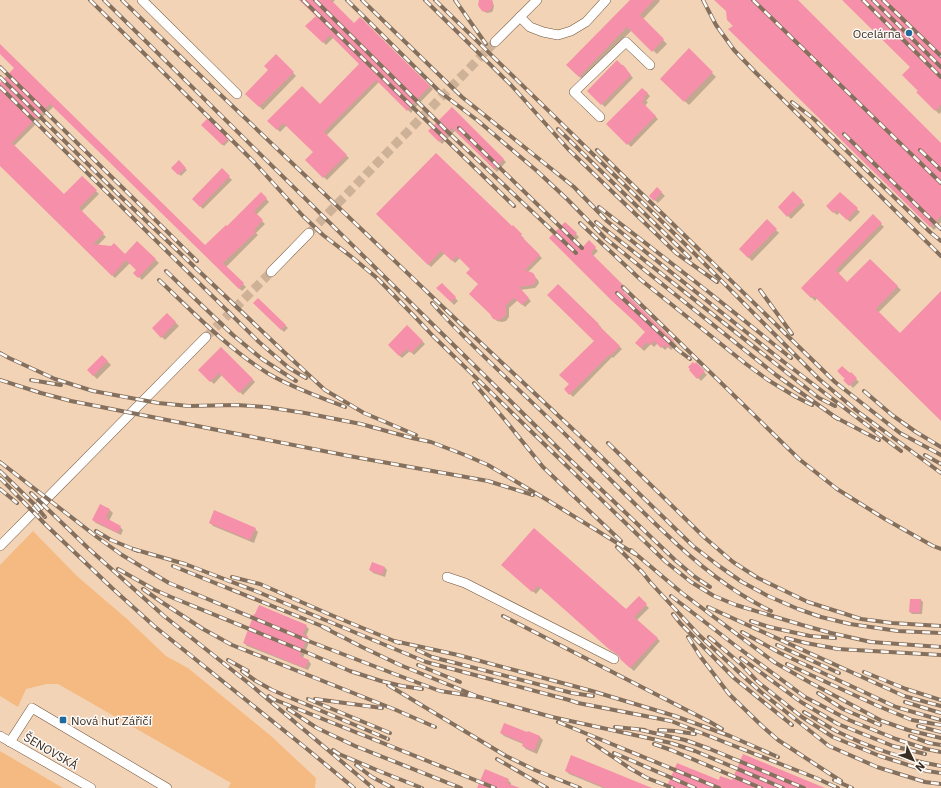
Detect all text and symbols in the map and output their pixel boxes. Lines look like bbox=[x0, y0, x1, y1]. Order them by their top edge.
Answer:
place label: Ocelárna bbox=[853, 26, 902, 41]
marker: Ocelárna bbox=[904, 28, 914, 38]
place label: Nová huť Zářičí bbox=[71, 713, 152, 728]
marker: Nová huť Zářičí bbox=[58, 715, 68, 725]
street label: ŠENOVSKÁ bbox=[21, 729, 81, 773]
north arrow bbox=[893, 740, 933, 780]
text: N bbox=[912, 759, 928, 775]

